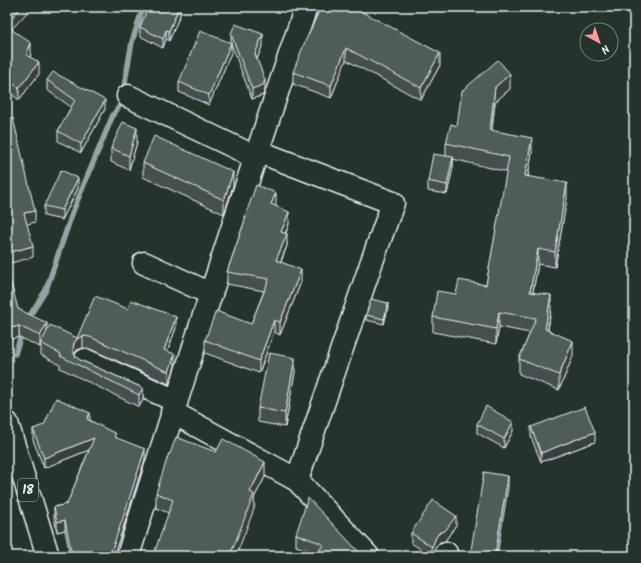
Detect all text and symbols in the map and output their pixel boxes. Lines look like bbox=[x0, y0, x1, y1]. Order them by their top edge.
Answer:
north arrow bbox=[579, 22, 619, 62]
text: N bbox=[596, 40, 613, 58]
road number: 18 bbox=[18, 479, 38, 501]

